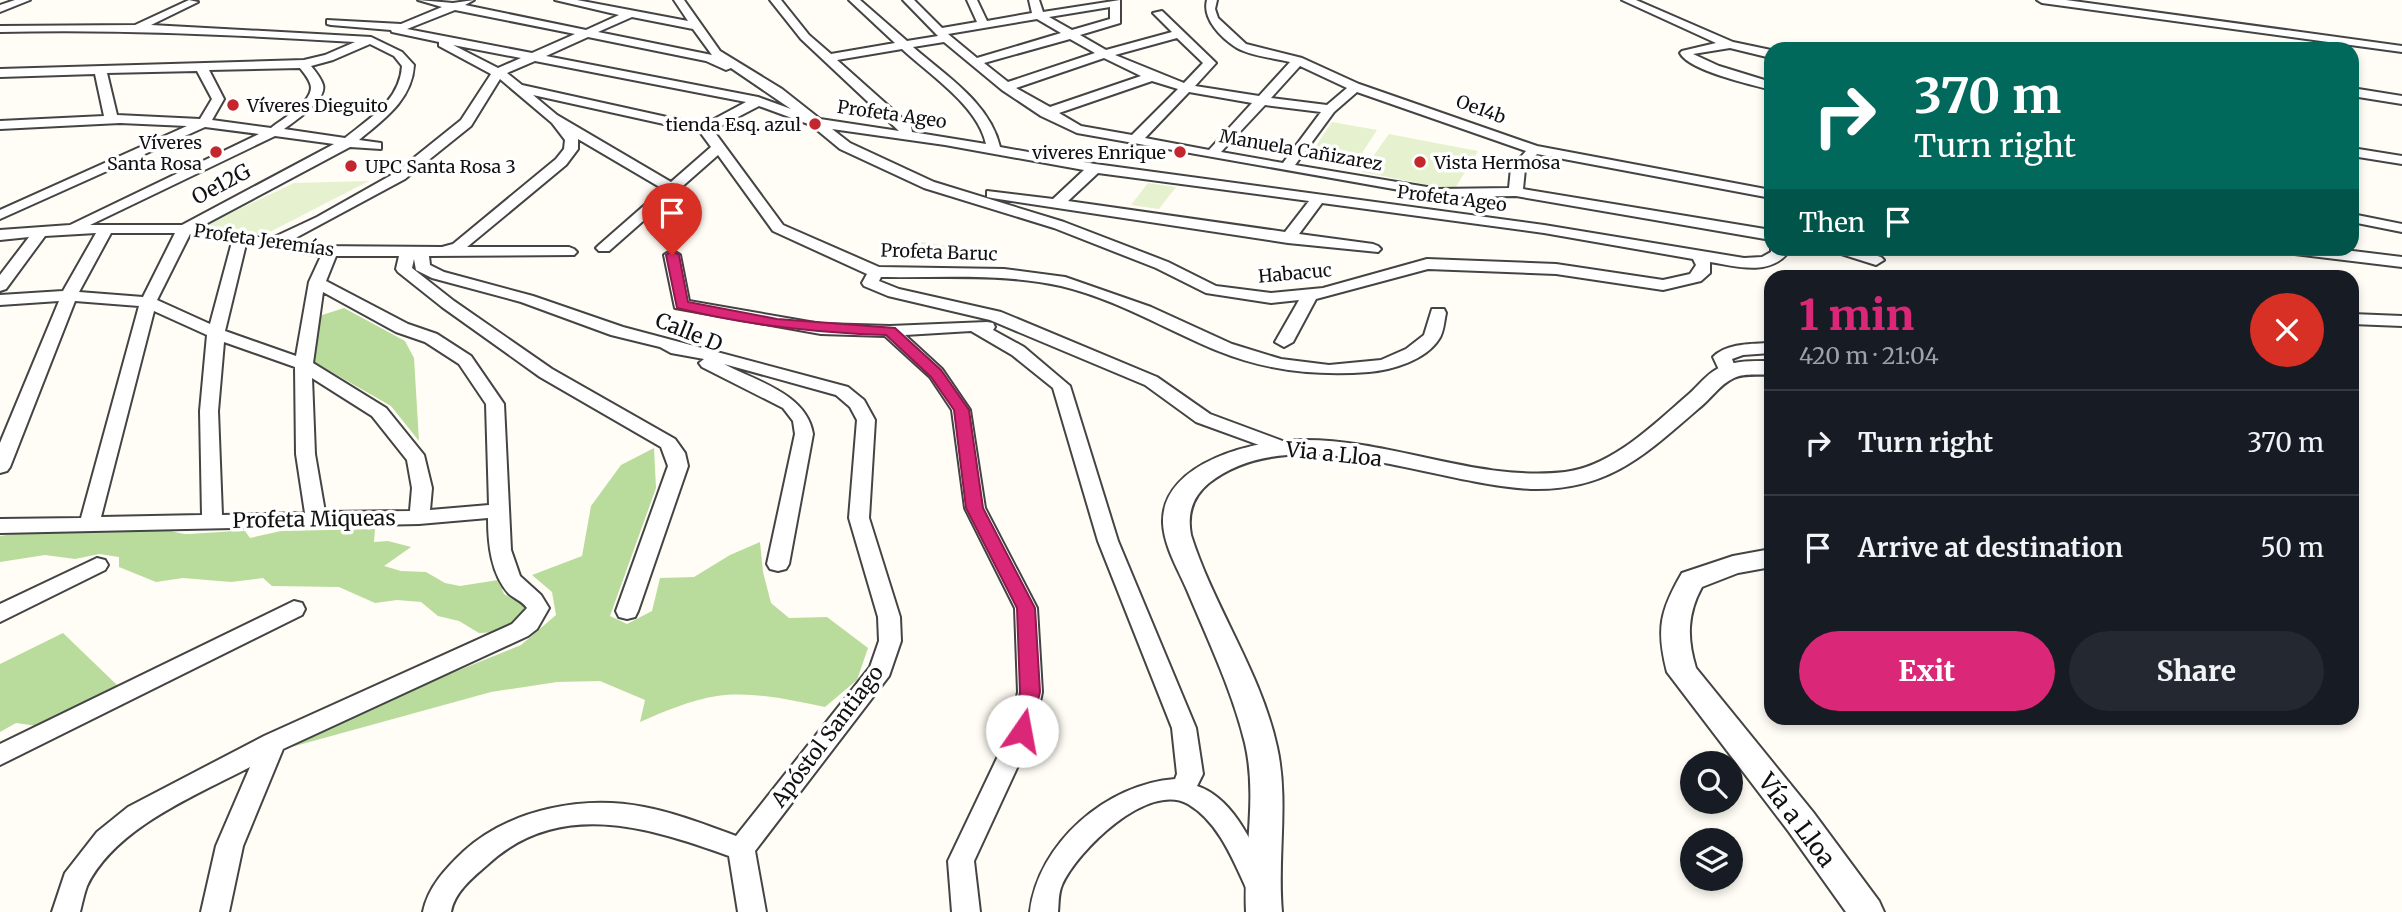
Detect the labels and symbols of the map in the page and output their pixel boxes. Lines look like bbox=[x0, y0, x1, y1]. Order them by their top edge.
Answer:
street label: Oe14b bbox=[1453, 89, 1509, 129]
place label: Víveres Dieguito bbox=[246, 94, 388, 117]
street label: Profeta Ageo bbox=[836, 95, 948, 133]
marker: Víveres Dieguito bbox=[225, 97, 241, 113]
place label: tienda Esq. azul bbox=[665, 113, 801, 136]
marker: tienda Esq. azul bbox=[807, 116, 823, 132]
street label: Manuela Cañizarez bbox=[1218, 124, 1384, 176]
place label: Víveres Santa Rosa bbox=[107, 131, 202, 175]
place label: viveres Enrique bbox=[1031, 141, 1166, 164]
marker: Víveres Santa Rosa bbox=[208, 144, 224, 160]
marker: viveres Enrique bbox=[1172, 144, 1188, 160]
place label: Vista Hermosa bbox=[1433, 151, 1561, 174]
marker: Vista Hermosa bbox=[1412, 154, 1428, 170]
place label: UPC Santa Rosa 3 bbox=[365, 155, 516, 178]
street label: Oe12G bbox=[187, 157, 255, 211]
marker: UPC Santa Rosa 3 bbox=[343, 158, 359, 174]
street label: Profeta Ageo bbox=[1396, 180, 1508, 216]
pin bbox=[642, 183, 702, 255]
street label: Profeta Jeremías bbox=[192, 219, 336, 261]
street label: Profeta Baruc bbox=[880, 238, 998, 266]
street label: Habacuc bbox=[1257, 258, 1333, 288]
street label: Calle D bbox=[651, 306, 727, 358]
street label: Via a Lloa bbox=[1284, 435, 1383, 472]
street label: Profeta Miqueas bbox=[232, 504, 396, 534]
street label: Apóstol Santiago bbox=[764, 660, 889, 813]
position arrow bbox=[985, 694, 1059, 768]
street label: Vía a Lloa bbox=[1751, 766, 1843, 873]

